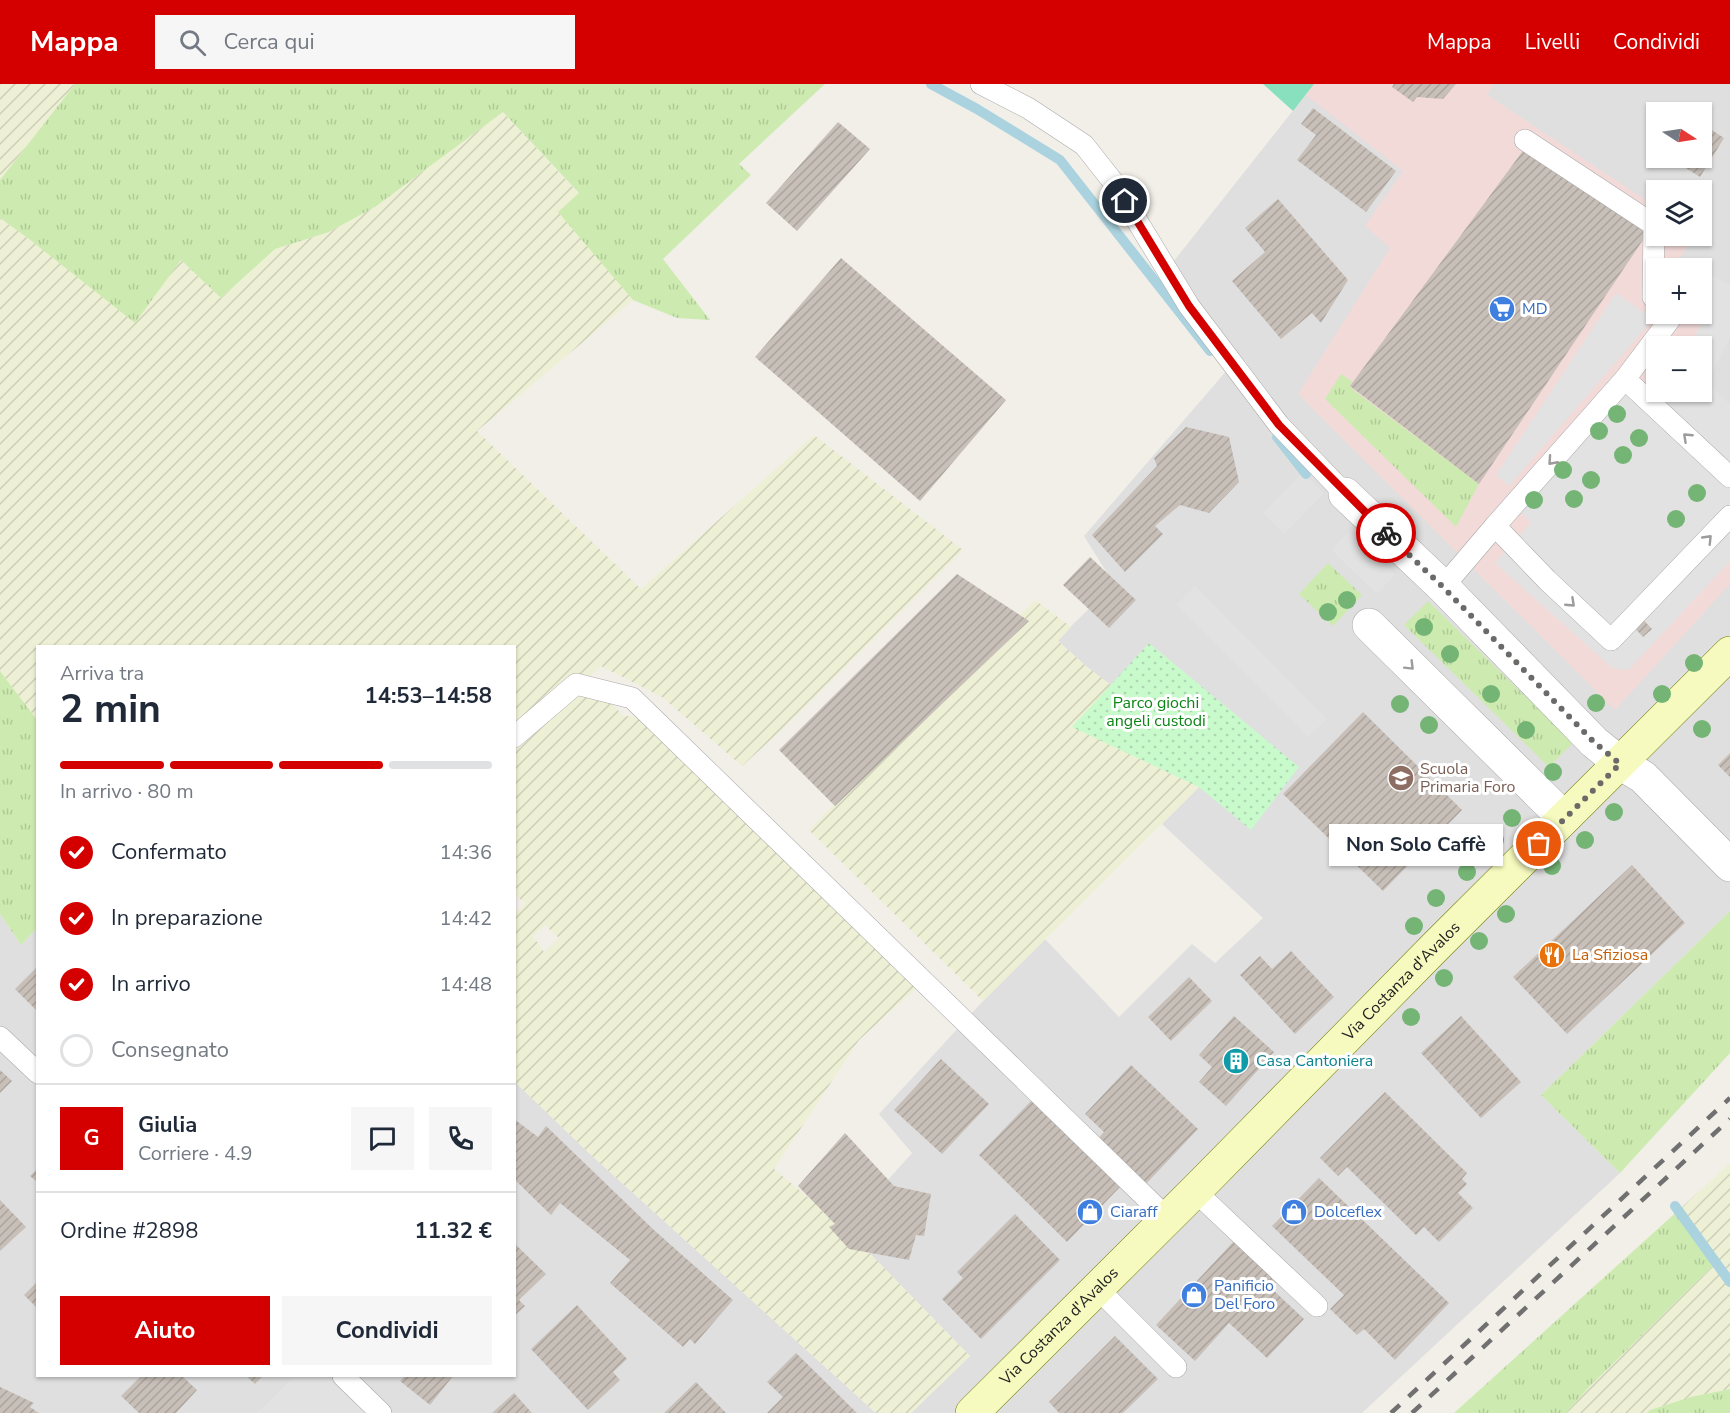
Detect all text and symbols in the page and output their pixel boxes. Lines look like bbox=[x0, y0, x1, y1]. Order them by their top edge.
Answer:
search box bbox=[155, 15, 575, 69]
text: Mappa bbox=[30, 23, 119, 61]
icon: search bbox=[176, 26, 209, 59]
text: Cerca qui bbox=[224, 27, 315, 57]
text: Mappa bbox=[1427, 28, 1492, 56]
text: Livelli bbox=[1525, 28, 1580, 56]
text: Condividi bbox=[1613, 28, 1700, 56]
north arrow bbox=[1646, 102, 1712, 168]
map controls bbox=[1646, 102, 1712, 402]
pin bbox=[1099, 175, 1150, 226]
button: layers bbox=[1646, 180, 1712, 246]
icon: home bbox=[1108, 184, 1141, 217]
button: + bbox=[1646, 258, 1712, 324]
supermarket icon: MD bbox=[1487, 294, 1517, 324]
place label: MD bbox=[1522, 298, 1548, 320]
button: − bbox=[1646, 336, 1712, 402]
one-way arrow bbox=[1683, 433, 1694, 444]
one-way arrow bbox=[1548, 454, 1559, 465]
courier bbox=[1356, 503, 1416, 563]
icon: bike bbox=[1370, 517, 1403, 550]
one-way arrow bbox=[1701, 535, 1712, 546]
one-way arrow bbox=[1564, 595, 1575, 606]
text: Arriva tra bbox=[60, 660, 144, 687]
one-way arrow bbox=[1403, 660, 1414, 670]
text: 14:53–14:58 bbox=[364, 681, 492, 711]
text: 2 min bbox=[60, 683, 161, 736]
park label: Parco giochi angeli custodi bbox=[1106, 692, 1206, 732]
place label: Scuola Primaria Foro bbox=[1420, 758, 1516, 798]
school or university icon: Scuola Primaria Foro bbox=[1386, 763, 1416, 793]
text: In arrivo · 80 m bbox=[60, 778, 194, 805]
pin bbox=[1513, 818, 1564, 869]
callout: Non Solo Caffè bbox=[1329, 823, 1503, 865]
icon: bag bbox=[1522, 827, 1555, 860]
text: Non Solo Caffè bbox=[1346, 831, 1486, 858]
icon: check bbox=[60, 836, 93, 869]
text: Confermato bbox=[111, 837, 227, 867]
text: 14:36 bbox=[439, 839, 492, 866]
icon: check bbox=[60, 902, 93, 935]
text: In preparazione bbox=[111, 903, 263, 933]
text: 14:42 bbox=[439, 905, 492, 932]
street label: Via Costanza d'Avalos bbox=[1337, 917, 1465, 1046]
restaurant icon: La Sfiziosa bbox=[1537, 940, 1567, 970]
place label: La Sfiziosa bbox=[1572, 944, 1648, 966]
icon: check bbox=[60, 968, 93, 1001]
text: In arrivo bbox=[111, 969, 191, 999]
text: 14:48 bbox=[439, 971, 492, 998]
text: Consegnato bbox=[111, 1035, 229, 1065]
building icon: Casa Cantoniera bbox=[1221, 1046, 1251, 1076]
place label: Casa Cantoniera bbox=[1256, 1050, 1373, 1072]
button: chat bbox=[351, 1107, 414, 1170]
button: phone bbox=[429, 1107, 492, 1170]
text: Giulia bbox=[138, 1110, 197, 1140]
text: G bbox=[83, 1123, 100, 1153]
text: Corriere · 4.9 bbox=[138, 1140, 253, 1167]
shop icon: Ciaraff bbox=[1075, 1197, 1105, 1227]
shop icon: Dolceflex bbox=[1279, 1197, 1309, 1227]
place label: Ciaraff bbox=[1110, 1201, 1158, 1223]
place label: Dolceflex bbox=[1314, 1201, 1383, 1223]
text: Ordine #2898 bbox=[60, 1216, 198, 1246]
text: 11.32 € bbox=[415, 1216, 492, 1246]
street label: Via Costanza d'Avalos bbox=[994, 1262, 1123, 1391]
place label: Panificio Del Foro bbox=[1214, 1275, 1275, 1315]
shop icon: Panificio Del Foro bbox=[1179, 1280, 1209, 1310]
button: Aiuto bbox=[60, 1296, 270, 1365]
button: Condividi bbox=[282, 1296, 492, 1365]

